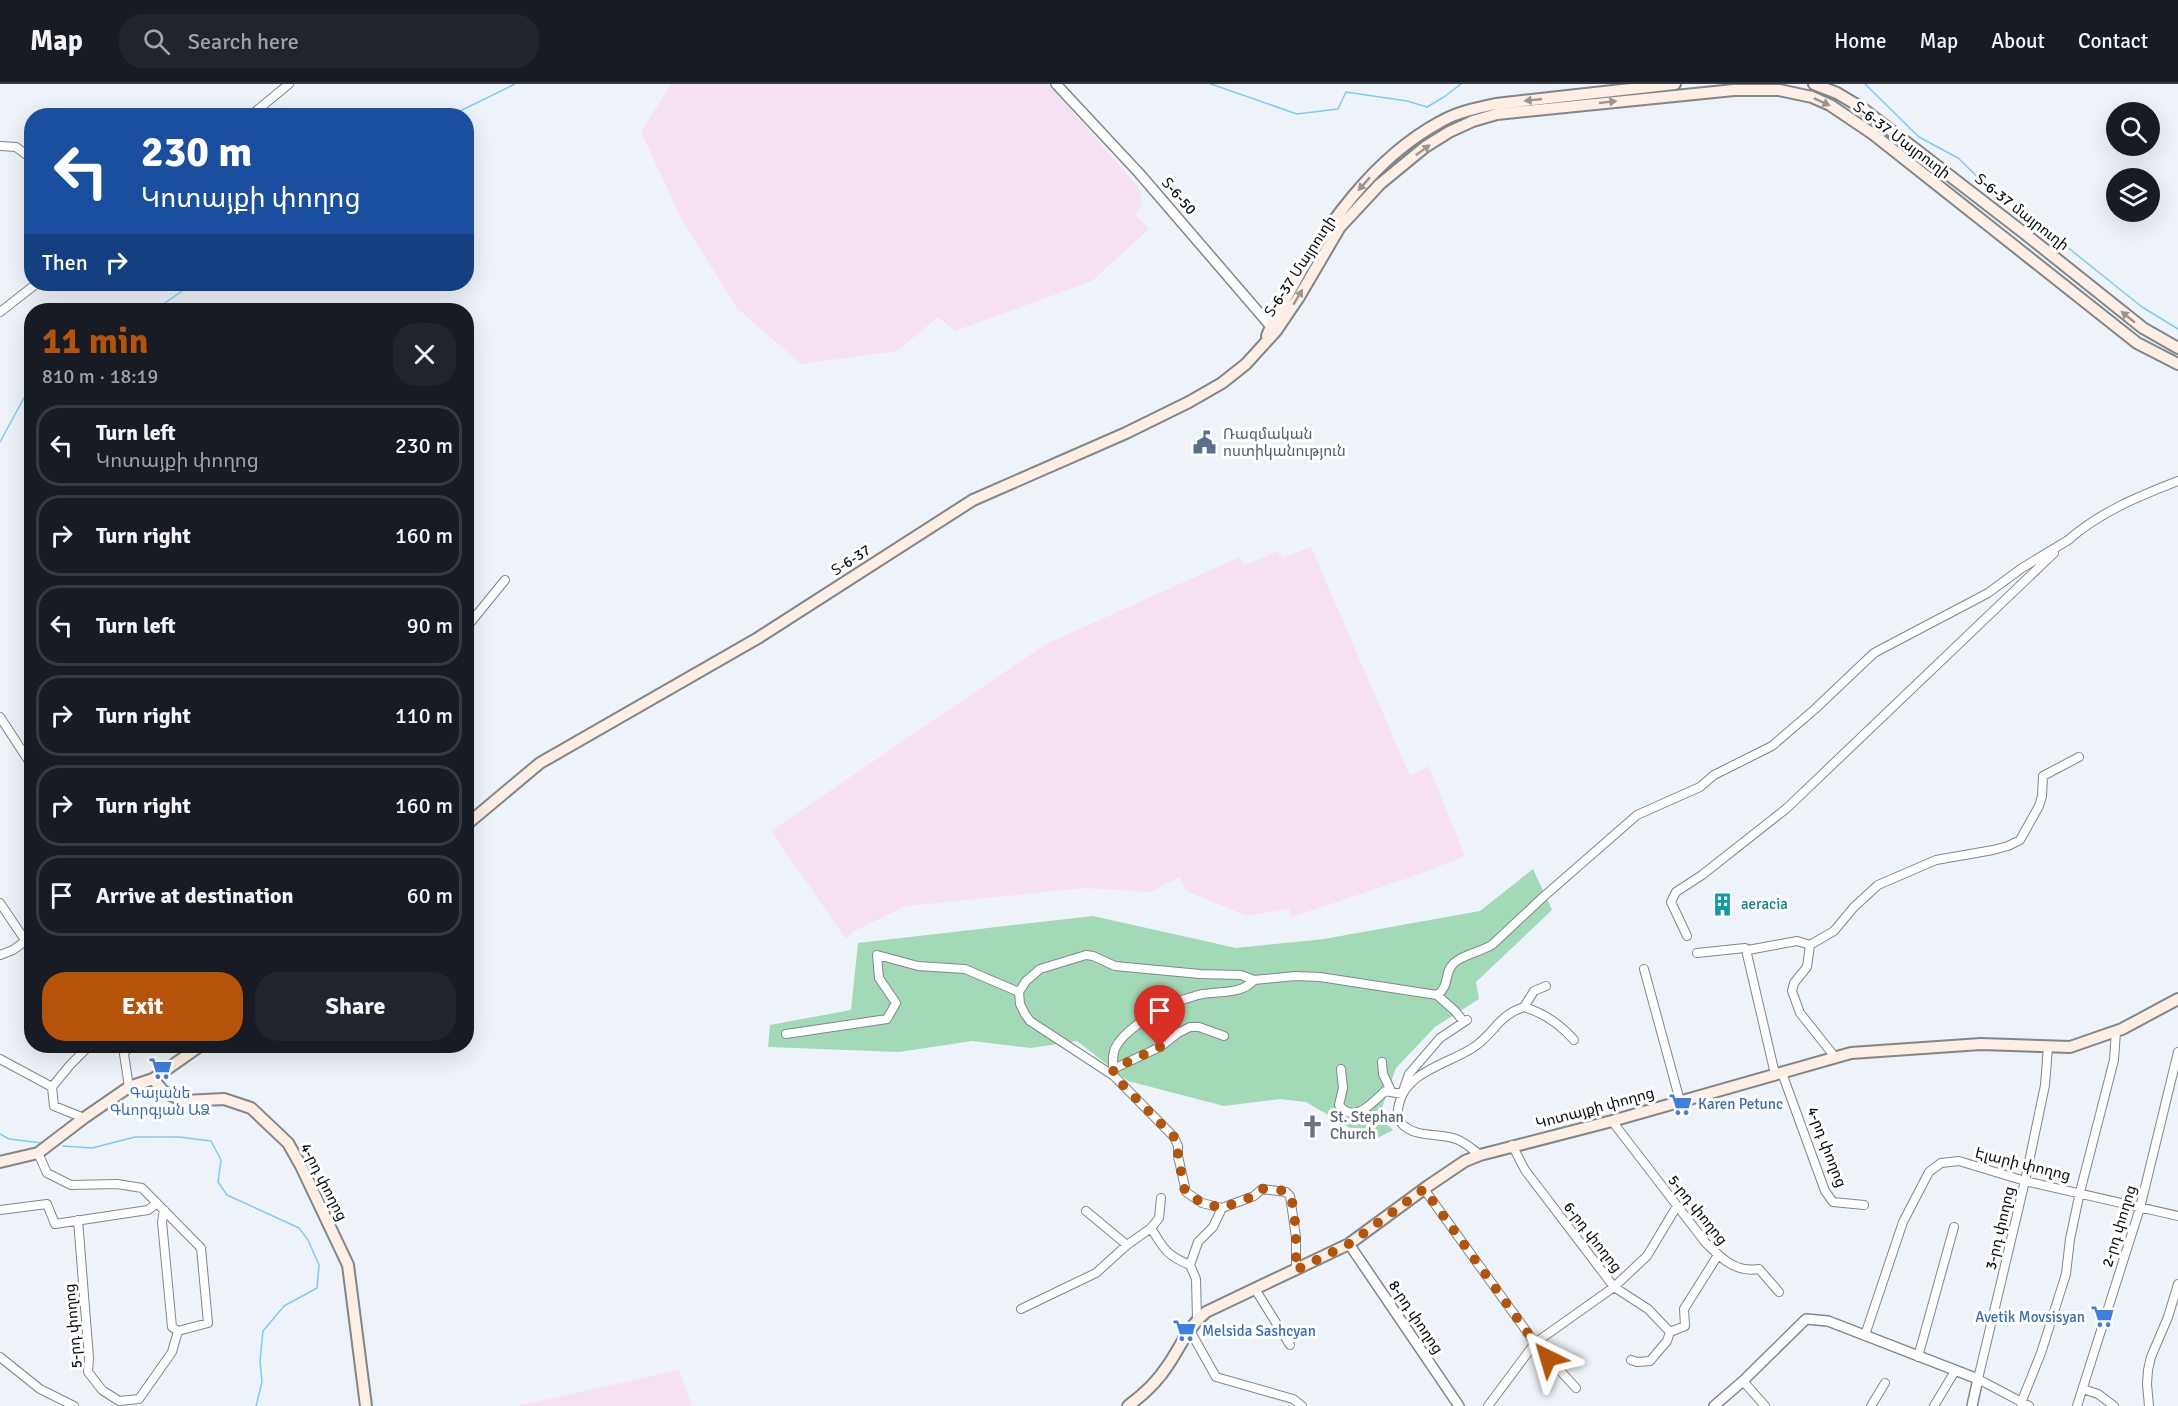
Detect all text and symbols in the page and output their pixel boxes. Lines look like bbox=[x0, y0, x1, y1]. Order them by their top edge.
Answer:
search box bbox=[119, 14, 539, 68]
text: Map bbox=[30, 24, 83, 58]
icon: search bbox=[140, 25, 173, 58]
text: Search here bbox=[188, 28, 299, 55]
text: Home bbox=[1834, 28, 1887, 54]
text: Map bbox=[1920, 28, 1958, 54]
text: About bbox=[1991, 28, 2045, 54]
text: Contact bbox=[2078, 28, 2148, 54]
one-way arrow bbox=[1524, 95, 1543, 105]
one-way arrow bbox=[1599, 97, 1618, 107]
one-way arrow bbox=[1813, 97, 1830, 106]
street label: Տ-6-37 Մայրուղի bbox=[1850, 98, 1954, 182]
map controls bbox=[2106, 102, 2160, 222]
button: search bbox=[2106, 102, 2160, 156]
text: 230 m bbox=[141, 127, 252, 178]
icon: left bbox=[42, 132, 120, 210]
one-way arrow bbox=[1414, 144, 1430, 156]
button: layers bbox=[2106, 168, 2160, 222]
street label: Տ-6-37 մայրուղի bbox=[1971, 170, 2073, 254]
street label: Տ-6-50 bbox=[1158, 174, 1200, 218]
one-way arrow bbox=[1358, 176, 1371, 191]
text: Կոտայքի փողոց bbox=[141, 182, 361, 215]
street label: Տ-6-37 Մայրուղի bbox=[1261, 212, 1339, 320]
icon: right bbox=[100, 246, 133, 279]
text: Then bbox=[42, 249, 88, 276]
one-way arrow bbox=[1293, 289, 1304, 305]
one-way arrow bbox=[2121, 311, 2136, 324]
text: 11 min bbox=[42, 319, 148, 364]
button: close bbox=[393, 323, 456, 386]
text: 810 m · 18:19 bbox=[42, 364, 158, 389]
text: Turn left bbox=[96, 419, 176, 446]
place label: Ռազմական ոստիկանություն bbox=[1223, 425, 1346, 460]
icon: left bbox=[45, 429, 78, 462]
public building icon: Ռազմական ոստիկանություն bbox=[1192, 430, 1218, 456]
text: 230 m bbox=[395, 432, 453, 459]
text: Կոտայքի փողոց bbox=[96, 448, 259, 473]
icon: right bbox=[45, 519, 78, 552]
text: Turn right bbox=[96, 522, 191, 549]
text: 160 m bbox=[395, 522, 453, 549]
street label: Տ-6-37 bbox=[828, 541, 874, 579]
icon: left bbox=[45, 609, 78, 642]
text: Turn left bbox=[96, 612, 176, 639]
text: 90 m bbox=[407, 612, 453, 639]
icon: right bbox=[45, 699, 78, 732]
text: Turn right bbox=[96, 702, 191, 729]
text: 110 m bbox=[395, 702, 453, 729]
icon: right bbox=[45, 789, 78, 822]
text: Turn right bbox=[96, 792, 191, 819]
text: 160 m bbox=[395, 792, 453, 819]
icon: arrive bbox=[45, 879, 78, 912]
text: Arrive at destination bbox=[96, 882, 293, 909]
text: 60 m bbox=[407, 882, 453, 909]
building icon: aeracia bbox=[1710, 891, 1736, 917]
place label: aeracia bbox=[1741, 895, 1788, 913]
button: Exit bbox=[42, 972, 243, 1041]
button: Share bbox=[255, 972, 456, 1041]
pin bbox=[1134, 985, 1185, 1047]
icon: arrive bbox=[1143, 994, 1176, 1027]
supermarket icon: Գայանե Գևորգյան ԱՁ bbox=[147, 1056, 173, 1082]
place label: Գայանե Գևորգյան ԱՁ bbox=[110, 1084, 211, 1119]
street label: Կոտայքի փողոց bbox=[1534, 1084, 1656, 1132]
supermarket icon: Karen Petunc bbox=[1667, 1091, 1693, 1117]
place label: Karen Petunc bbox=[1698, 1095, 1783, 1113]
street label: 4-րդ փողոց bbox=[1803, 1104, 1851, 1190]
place label: St. Stephan Church bbox=[1330, 1108, 1404, 1143]
church icon: St. Stephan Church bbox=[1299, 1113, 1325, 1139]
street label: 4-րդ փողոց bbox=[297, 1140, 351, 1224]
street label: Էլարի փողոց bbox=[1973, 1143, 2073, 1185]
street label: 5-րդ փողոց bbox=[1664, 1171, 1732, 1249]
street label: 2-րդ փողոց bbox=[2098, 1183, 2140, 1269]
street label: 3-րդ փողոց bbox=[1982, 1185, 2018, 1271]
street label: 6-րդ փողոց bbox=[1560, 1198, 1626, 1276]
street label: 8-րդ փողոց bbox=[1385, 1277, 1447, 1357]
street label: 5-րդ փողոց bbox=[60, 1283, 86, 1369]
supermarket icon: Avetik Movsisyan bbox=[2090, 1304, 2116, 1330]
place label: Avetik Movsisyan bbox=[1975, 1308, 2085, 1326]
supermarket icon: Melsida Sashcyan bbox=[1171, 1318, 1197, 1344]
place label: Melsida Sashcyan bbox=[1202, 1322, 1316, 1340]
position arrow bbox=[1516, 1326, 1580, 1390]

